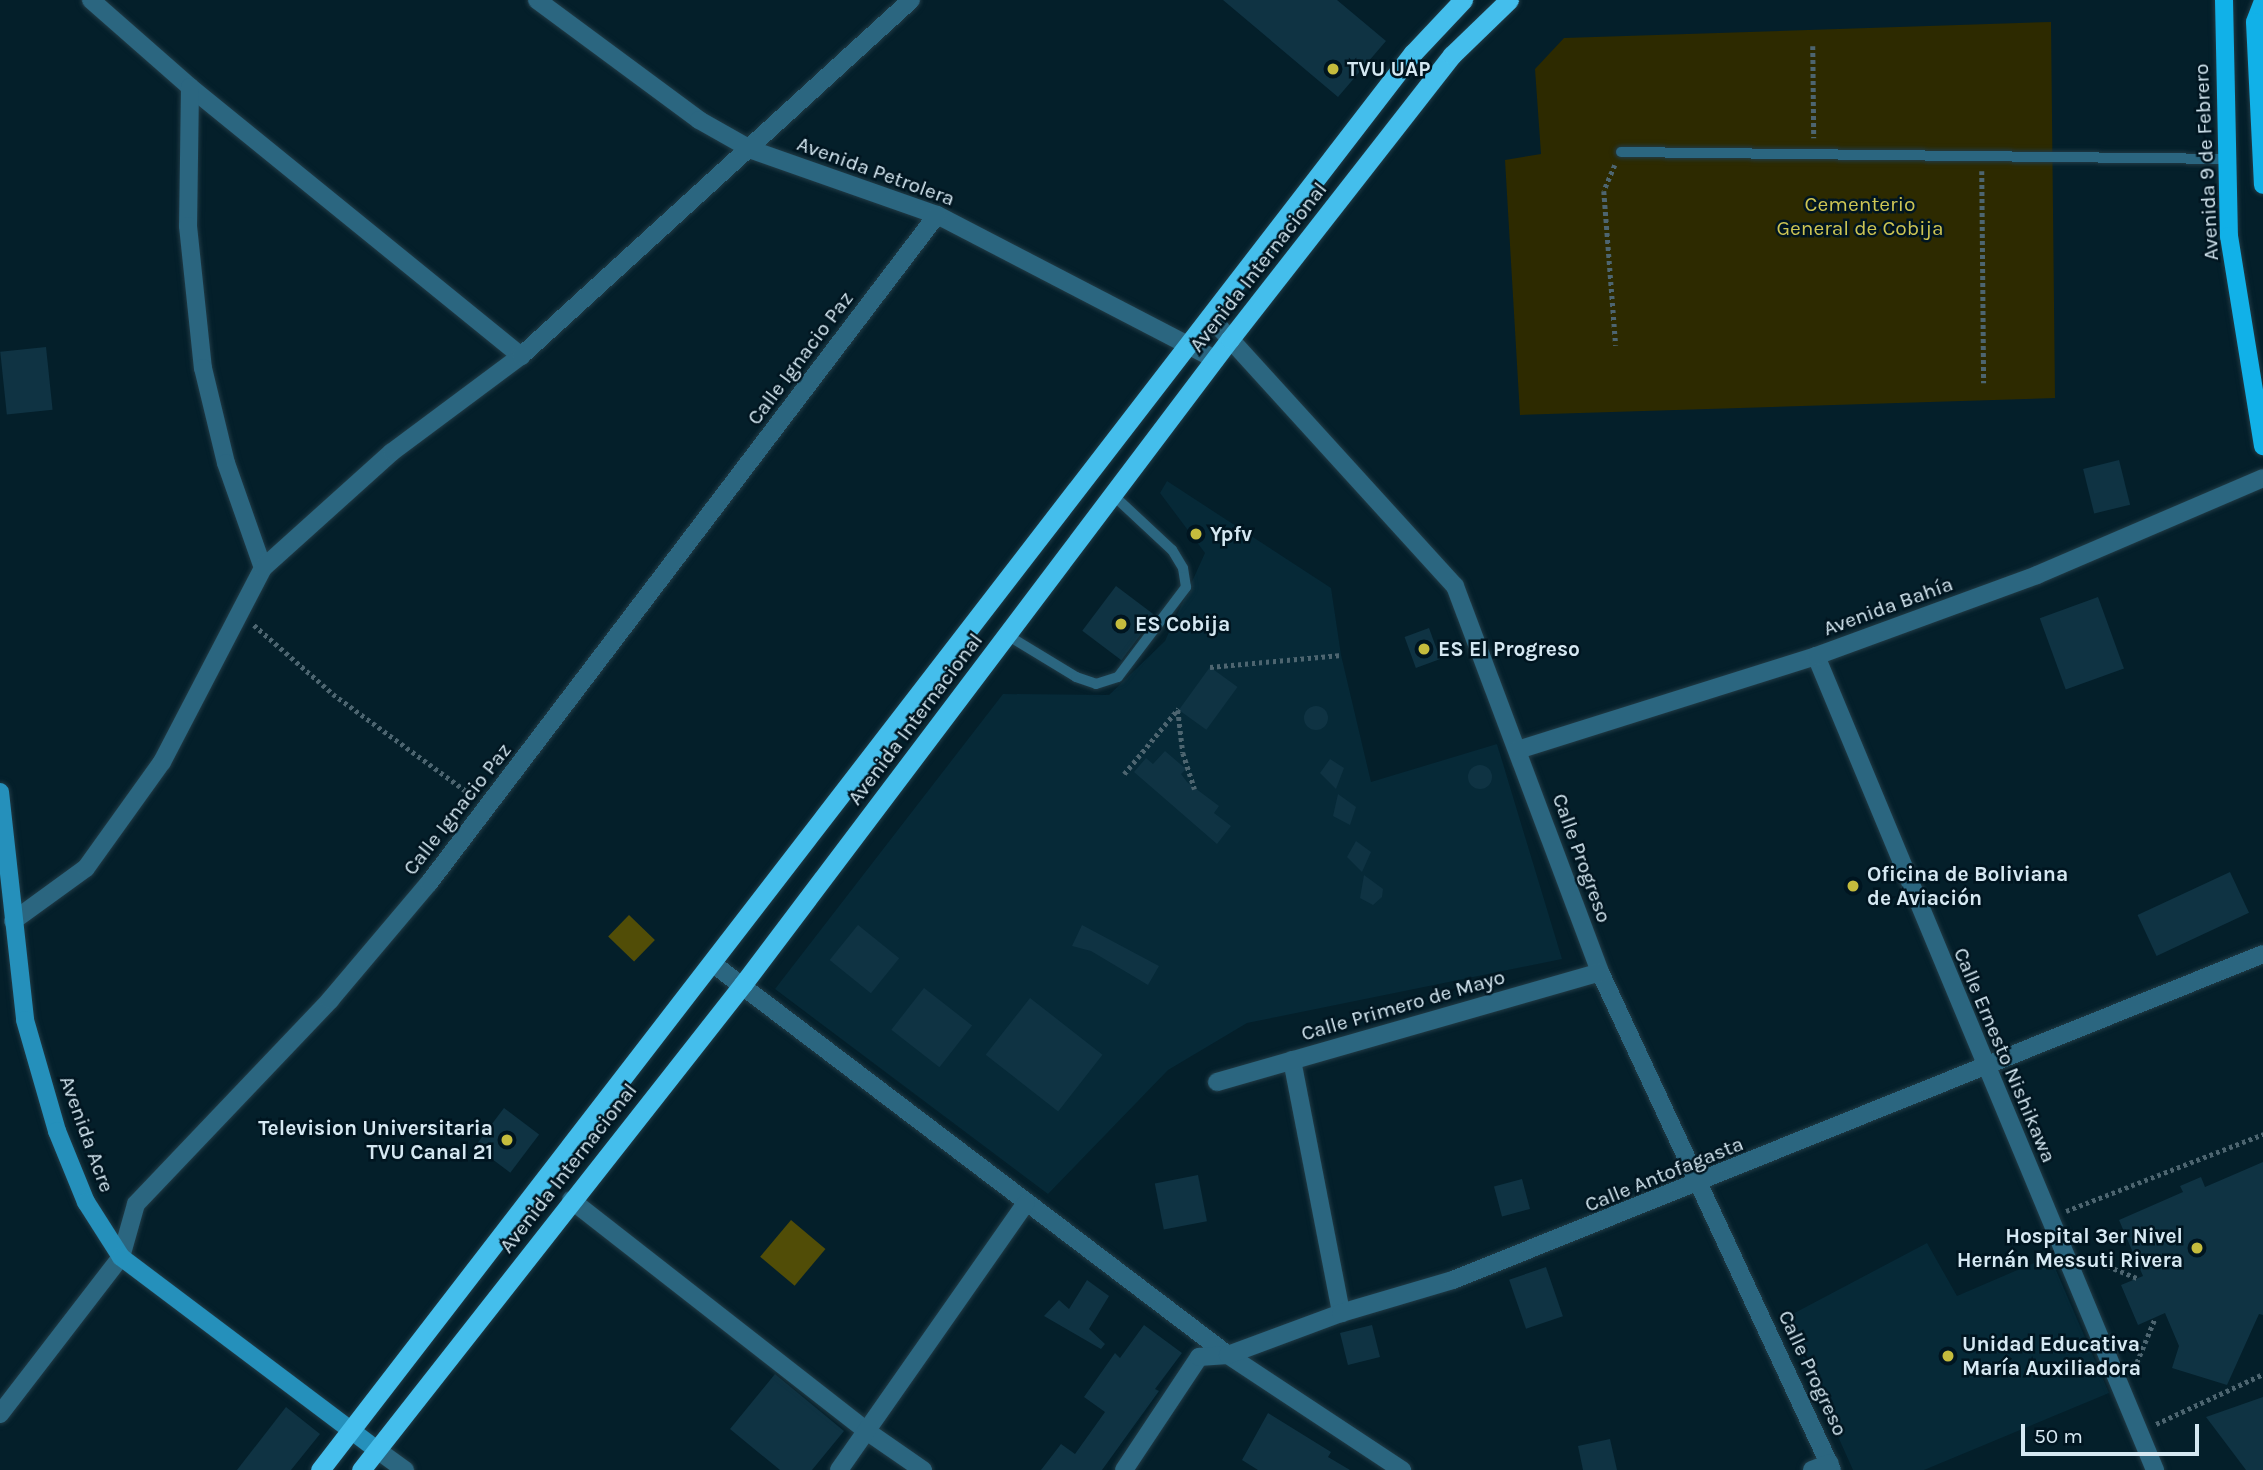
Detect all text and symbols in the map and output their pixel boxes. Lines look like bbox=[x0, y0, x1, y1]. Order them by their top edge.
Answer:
place label: TVU UAP bbox=[1347, 56, 1430, 82]
marker: TVU UAP bbox=[1325, 61, 1341, 77]
street label: Avenida 9 de Febrero bbox=[2188, 63, 2224, 261]
street label: Avenida Petrolera bbox=[794, 131, 958, 211]
street label: Avenida Internacional bbox=[1184, 177, 1332, 357]
park label: Cementerio General de Cobija bbox=[1776, 191, 1944, 241]
street label: Calle Ignacio Paz bbox=[742, 286, 858, 430]
place label: Ypfv bbox=[1210, 521, 1252, 547]
marker: Ypfv bbox=[1188, 526, 1204, 542]
street label: Avenida Bahía bbox=[1820, 571, 1956, 641]
place label: ES Cobija bbox=[1135, 611, 1230, 637]
marker: ES Cobija bbox=[1113, 616, 1129, 632]
street label: Avenida Internacional bbox=[842, 628, 988, 810]
place label: ES El Progreso bbox=[1438, 636, 1580, 662]
marker: ES El Progreso bbox=[1416, 641, 1432, 657]
street label: Calle Ignacio Paz bbox=[398, 738, 516, 880]
street label: Calle Progreso bbox=[1547, 790, 1617, 926]
place label: Oficina de Boliviana de Aviación bbox=[1867, 861, 2068, 911]
marker: Oficina de Boliviana de Aviación bbox=[1845, 878, 1861, 894]
street label: Calle Ernesto Nishikawa bbox=[1948, 944, 2062, 1166]
street label: Calle Primero de Mayo bbox=[1298, 964, 1508, 1046]
street label: Avenida Acre bbox=[54, 1072, 120, 1196]
street label: Avenida Internacional bbox=[494, 1078, 642, 1258]
place label: Television Universitaria TVU Canal 21 bbox=[258, 1115, 493, 1165]
street label: Calle Antofagasta bbox=[1581, 1131, 1747, 1217]
marker: Television Universitaria TVU Canal 21 bbox=[499, 1132, 515, 1148]
place label: Hospital 3er Nivel Hernán Messuti Rivera bbox=[1957, 1223, 2183, 1273]
marker: Hospital 3er Nivel Hernán Messuti Rivera bbox=[2189, 1240, 2205, 1256]
street label: Calle Progreso bbox=[1773, 1306, 1853, 1440]
place label: Unidad Educativa María Auxiliadora bbox=[1962, 1331, 2141, 1381]
marker: Unidad Educativa María Auxiliadora bbox=[1940, 1348, 1956, 1364]
scale bar bbox=[2025, 1410, 2204, 1454]
text: 50 m bbox=[2034, 1424, 2083, 1448]

